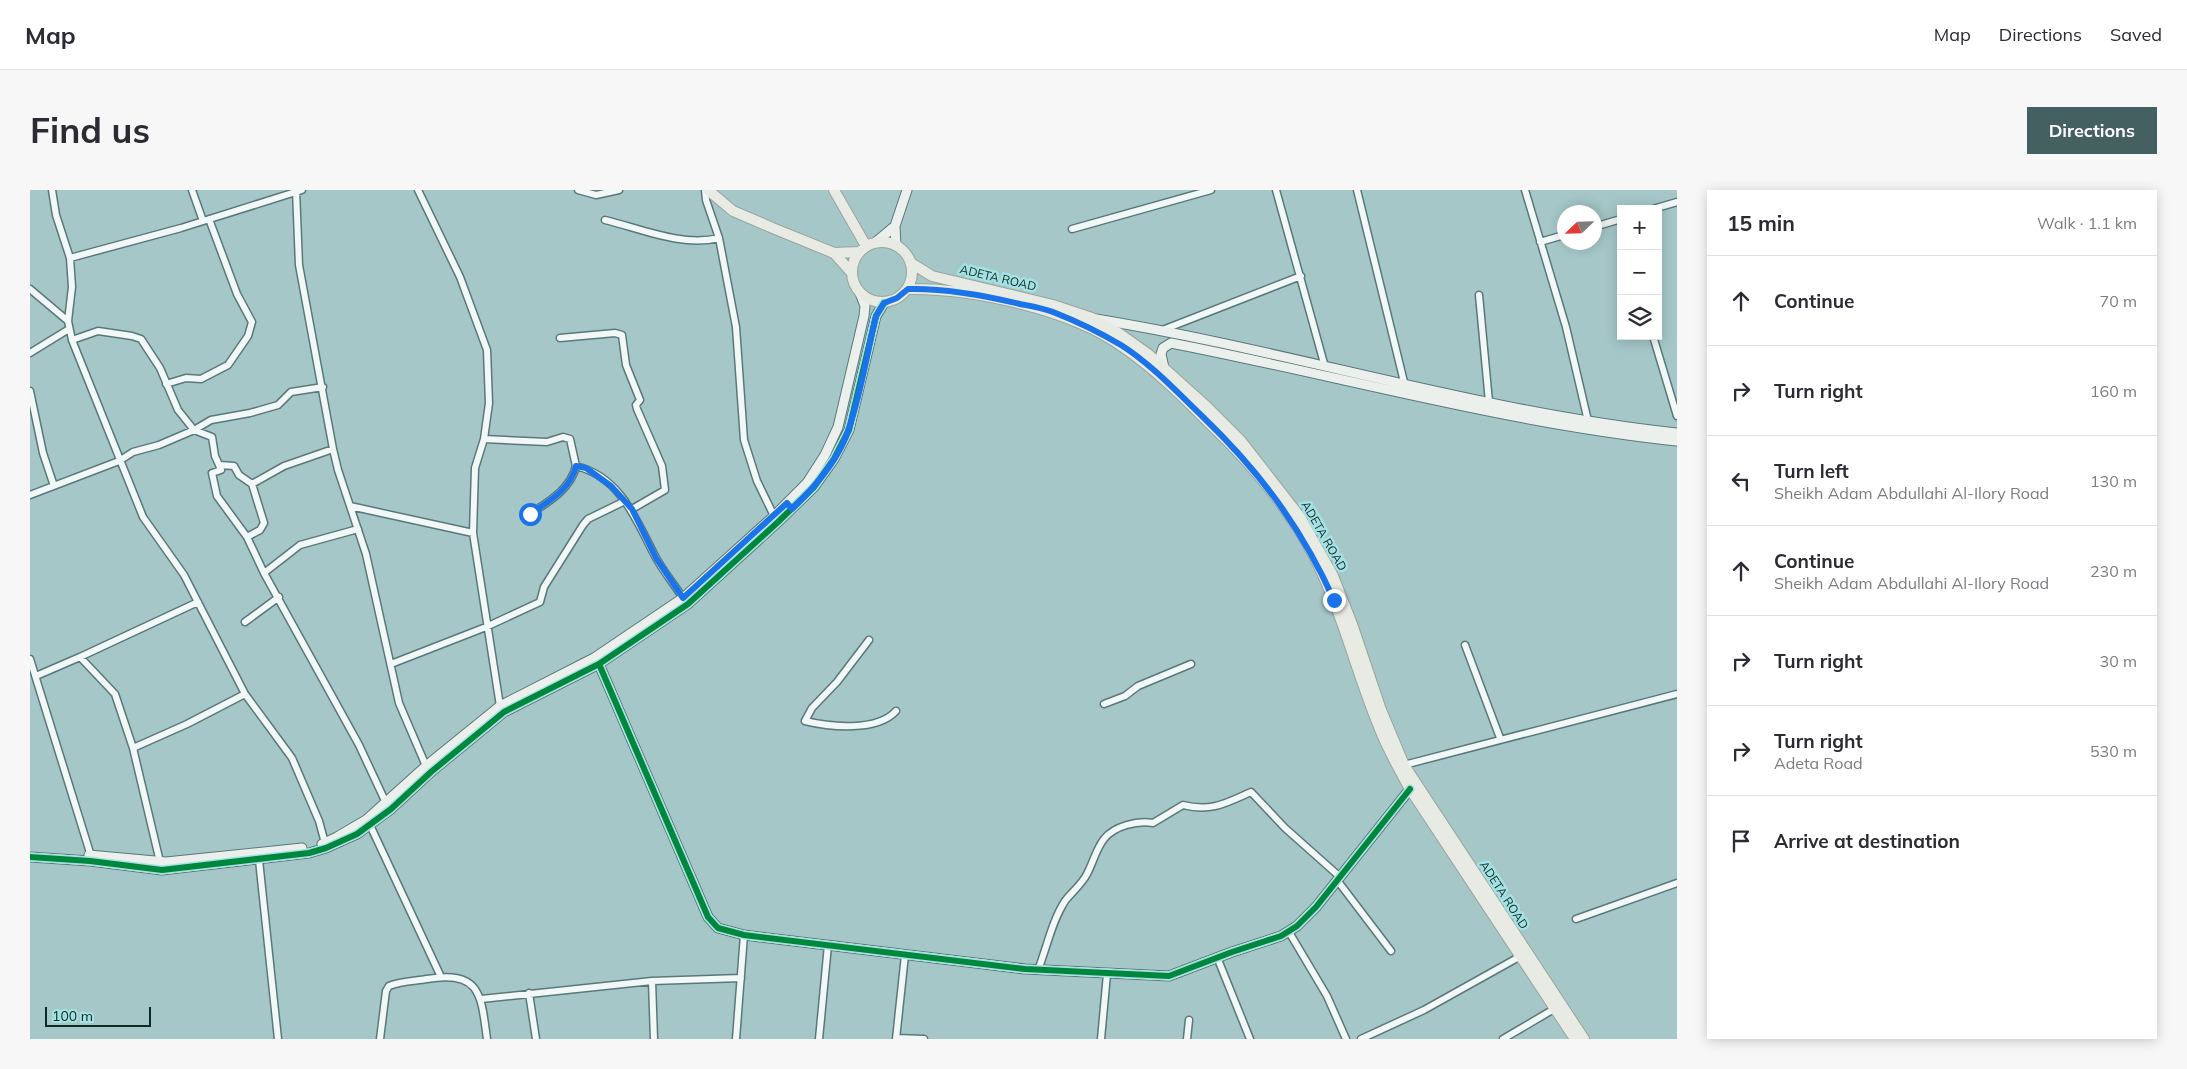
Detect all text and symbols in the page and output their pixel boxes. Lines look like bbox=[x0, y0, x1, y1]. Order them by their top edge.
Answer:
text: Map bbox=[25, 20, 76, 50]
text: Map bbox=[1934, 23, 1971, 46]
text: Directions bbox=[1999, 23, 2082, 46]
text: Saved bbox=[2110, 23, 2162, 46]
button: Directions bbox=[2027, 107, 2157, 154]
text: Find us bbox=[30, 108, 150, 152]
north arrow bbox=[1557, 205, 1602, 250]
map controls bbox=[1617, 205, 1662, 340]
button: + bbox=[1617, 205, 1662, 250]
text: 15 min bbox=[1727, 210, 1795, 236]
text: Walk · 1.1 km bbox=[2037, 213, 2137, 233]
button: − bbox=[1617, 250, 1662, 295]
street label: ADETA ROAD bbox=[958, 261, 1038, 294]
icon: ahead bbox=[1727, 287, 1755, 315]
text: Continue bbox=[1774, 289, 1854, 313]
text: 70 m bbox=[2100, 291, 2137, 311]
button: layers bbox=[1617, 295, 1662, 340]
icon: right bbox=[1727, 377, 1755, 405]
text: Turn right bbox=[1774, 379, 1863, 403]
text: 160 m bbox=[2090, 381, 2137, 401]
text: Turn left bbox=[1774, 459, 1849, 483]
icon: left bbox=[1727, 467, 1755, 495]
text: 130 m bbox=[2090, 471, 2137, 491]
text: Sheikh Adam Abdullahi Al-Ilory Road bbox=[1774, 483, 2049, 503]
street label: ADETA ROAD bbox=[1298, 498, 1350, 573]
route start bbox=[519, 503, 542, 526]
text: Continue bbox=[1774, 549, 1854, 573]
icon: ahead bbox=[1727, 557, 1755, 585]
text: 230 m bbox=[2090, 561, 2137, 581]
text: Sheikh Adam Abdullahi Al-Ilory Road bbox=[1774, 573, 2049, 593]
route end bbox=[1323, 589, 1346, 612]
icon: right bbox=[1727, 647, 1755, 675]
text: Turn right bbox=[1774, 649, 1863, 673]
text: 30 m bbox=[2100, 651, 2137, 671]
text: Turn right bbox=[1774, 729, 1863, 753]
icon: right bbox=[1727, 737, 1755, 765]
text: 530 m bbox=[2090, 741, 2137, 761]
text: Adeta Road bbox=[1774, 753, 1863, 773]
icon: arrive bbox=[1727, 827, 1755, 855]
text: Arrive at destination bbox=[1774, 829, 1960, 853]
street label: ADETA ROAD bbox=[1477, 858, 1532, 932]
scale bar bbox=[45, 1004, 151, 1027]
text: 100 m bbox=[52, 1007, 93, 1025]

